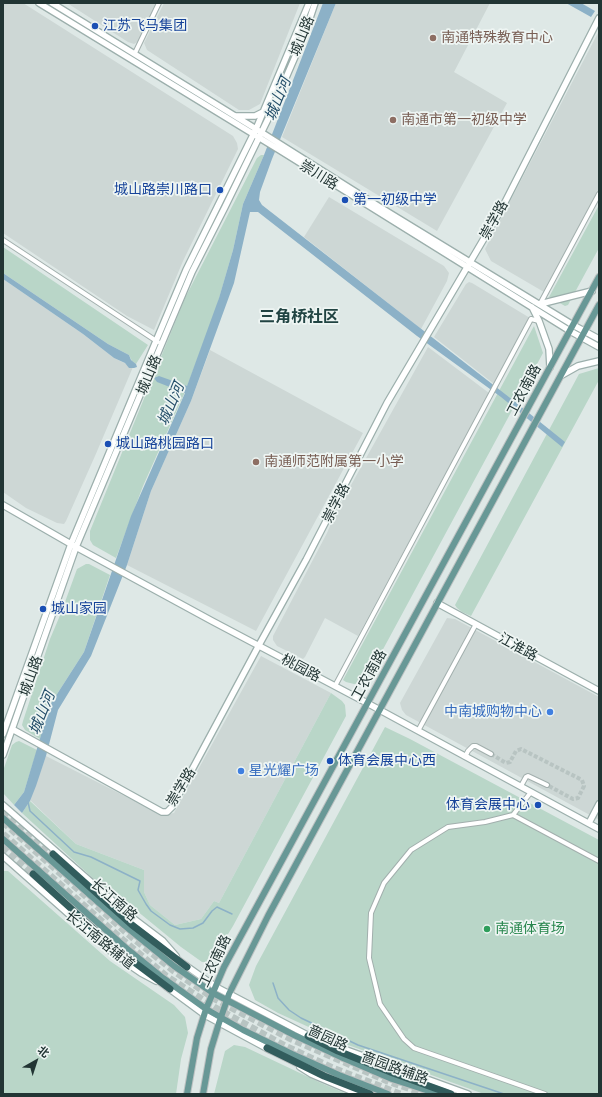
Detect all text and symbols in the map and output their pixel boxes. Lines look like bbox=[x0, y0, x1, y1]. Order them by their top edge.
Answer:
street label: 城山路 bbox=[286, 13, 318, 59]
place label: 江苏飞马集团 bbox=[103, 18, 187, 34]
marker: 江苏飞马集团 bbox=[90, 21, 100, 31]
place label: 南通特殊教育中心 bbox=[441, 30, 553, 46]
marker: 南通特殊教育中心 bbox=[428, 33, 438, 43]
water label: 城山河 bbox=[261, 75, 295, 123]
place label: 南通市第一初级中学 bbox=[401, 112, 527, 128]
marker: 南通市第一初级中学 bbox=[388, 115, 398, 125]
street label: 崇川路 bbox=[297, 157, 341, 193]
place label: 城山路崇川路口 bbox=[114, 182, 212, 198]
marker: 城山路崇川路口 bbox=[215, 185, 225, 195]
place label: 第一初级中学 bbox=[353, 192, 437, 208]
marker: 第一初级中学 bbox=[340, 195, 350, 205]
street label: 崇学路 bbox=[476, 198, 512, 242]
district label: 三角桥社区 bbox=[259, 307, 339, 327]
street label: 城山路 bbox=[133, 352, 165, 398]
street label: 工农南路 bbox=[503, 361, 545, 419]
water label: 城山河 bbox=[154, 380, 188, 428]
place label: 城山路桃园路口 bbox=[116, 436, 214, 452]
marker: 城山路桃园路口 bbox=[103, 439, 113, 449]
place label: 南通师范附属第一小学 bbox=[264, 454, 404, 470]
marker: 南通师范附属第一小学 bbox=[251, 457, 261, 467]
street label: 崇学路 bbox=[319, 480, 353, 526]
place label: 城山家园 bbox=[51, 601, 107, 617]
marker: 城山家园 bbox=[38, 604, 48, 614]
street label: 江淮路 bbox=[496, 629, 540, 665]
street label: 工农南路 bbox=[348, 646, 390, 704]
street label: 桃园路 bbox=[279, 651, 323, 685]
street label: 城山路 bbox=[16, 653, 46, 699]
water label: 城山河 bbox=[25, 689, 59, 737]
place label: 中南城购物中心 bbox=[444, 704, 542, 720]
marker: 中南城购物中心 bbox=[545, 707, 555, 717]
place label: 体育会展中心西 bbox=[338, 753, 436, 769]
marker: 体育会展中心西 bbox=[325, 756, 335, 766]
place label: 星光耀广场 bbox=[249, 763, 319, 779]
street label: 崇学路 bbox=[163, 765, 199, 809]
marker: 星光耀广场 bbox=[236, 766, 246, 776]
place label: 体育会展中心 bbox=[446, 797, 530, 813]
marker: 体育会展中心 bbox=[533, 800, 543, 810]
street label: 长江南路 bbox=[87, 875, 141, 925]
street label: 长江南路辅道 bbox=[62, 907, 138, 973]
place label: 南通体育场 bbox=[495, 921, 565, 937]
marker: 南通体育场 bbox=[482, 924, 492, 934]
street label: 工农南路 bbox=[196, 932, 234, 990]
street label: 啬园路 bbox=[305, 1022, 351, 1054]
north arrow bbox=[16, 1041, 56, 1081]
text: 北 bbox=[36, 1043, 52, 1060]
street label: 啬园路辅路 bbox=[359, 1048, 431, 1088]

